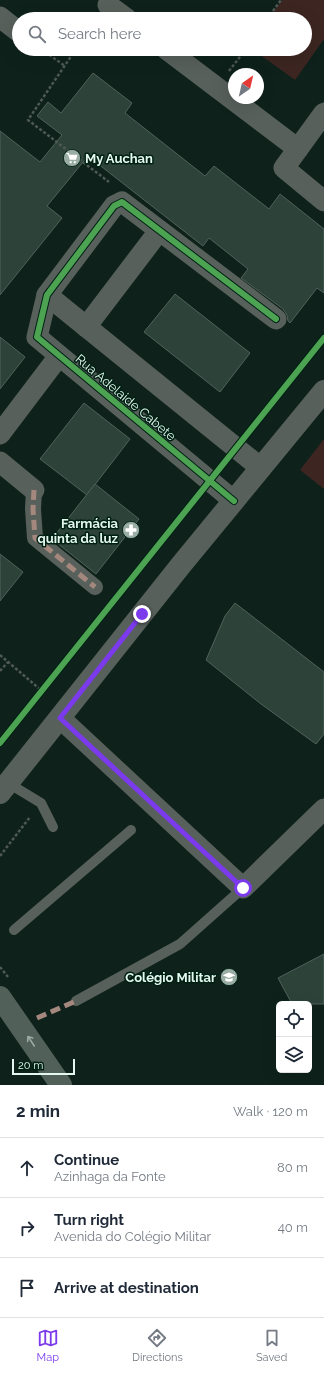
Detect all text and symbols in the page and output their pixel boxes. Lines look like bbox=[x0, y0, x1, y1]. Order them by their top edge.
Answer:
search box bbox=[12, 12, 312, 56]
icon: search bbox=[26, 23, 48, 45]
text: Search here bbox=[58, 25, 141, 43]
north arrow bbox=[228, 68, 264, 104]
supermarket icon: My Auchan bbox=[62, 148, 82, 168]
place label: My Auchan bbox=[85, 151, 153, 166]
street label: Rua Adelaide Cabete bbox=[72, 351, 179, 444]
place label: Farmácia quinta da luz bbox=[37, 516, 119, 546]
pharmacy icon: Farmácia quinta da luz bbox=[121, 520, 141, 540]
route end bbox=[133, 605, 151, 623]
route start bbox=[234, 879, 252, 897]
school or university icon: Colégio Militar bbox=[219, 967, 239, 987]
place label: Colégio Militar bbox=[125, 970, 216, 985]
map controls bbox=[276, 1001, 312, 1073]
button: locate bbox=[276, 1001, 312, 1037]
one-way arrow bbox=[26, 1036, 35, 1047]
button: layers bbox=[276, 1037, 312, 1073]
scale bar bbox=[12, 1057, 75, 1076]
text: 20 m bbox=[18, 1059, 43, 1072]
text: 2 min bbox=[16, 1101, 60, 1121]
text: Walk · 120 m bbox=[233, 1104, 308, 1119]
text: Continue bbox=[54, 1151, 119, 1169]
icon: ahead bbox=[16, 1157, 38, 1179]
text: 80 m bbox=[277, 1160, 308, 1175]
text: Azinhaga da Fonte bbox=[54, 1169, 166, 1184]
text: Turn right bbox=[54, 1211, 124, 1229]
icon: right bbox=[16, 1217, 38, 1239]
text: 40 m bbox=[278, 1220, 308, 1235]
text: Avenida do Colégio Militar bbox=[54, 1229, 211, 1244]
icon: arrive bbox=[16, 1277, 38, 1299]
text: Arrive at destination bbox=[54, 1279, 199, 1297]
tab: Map bbox=[37, 1327, 59, 1364]
tab: Directions bbox=[132, 1327, 183, 1364]
tab: Saved bbox=[256, 1327, 287, 1364]

